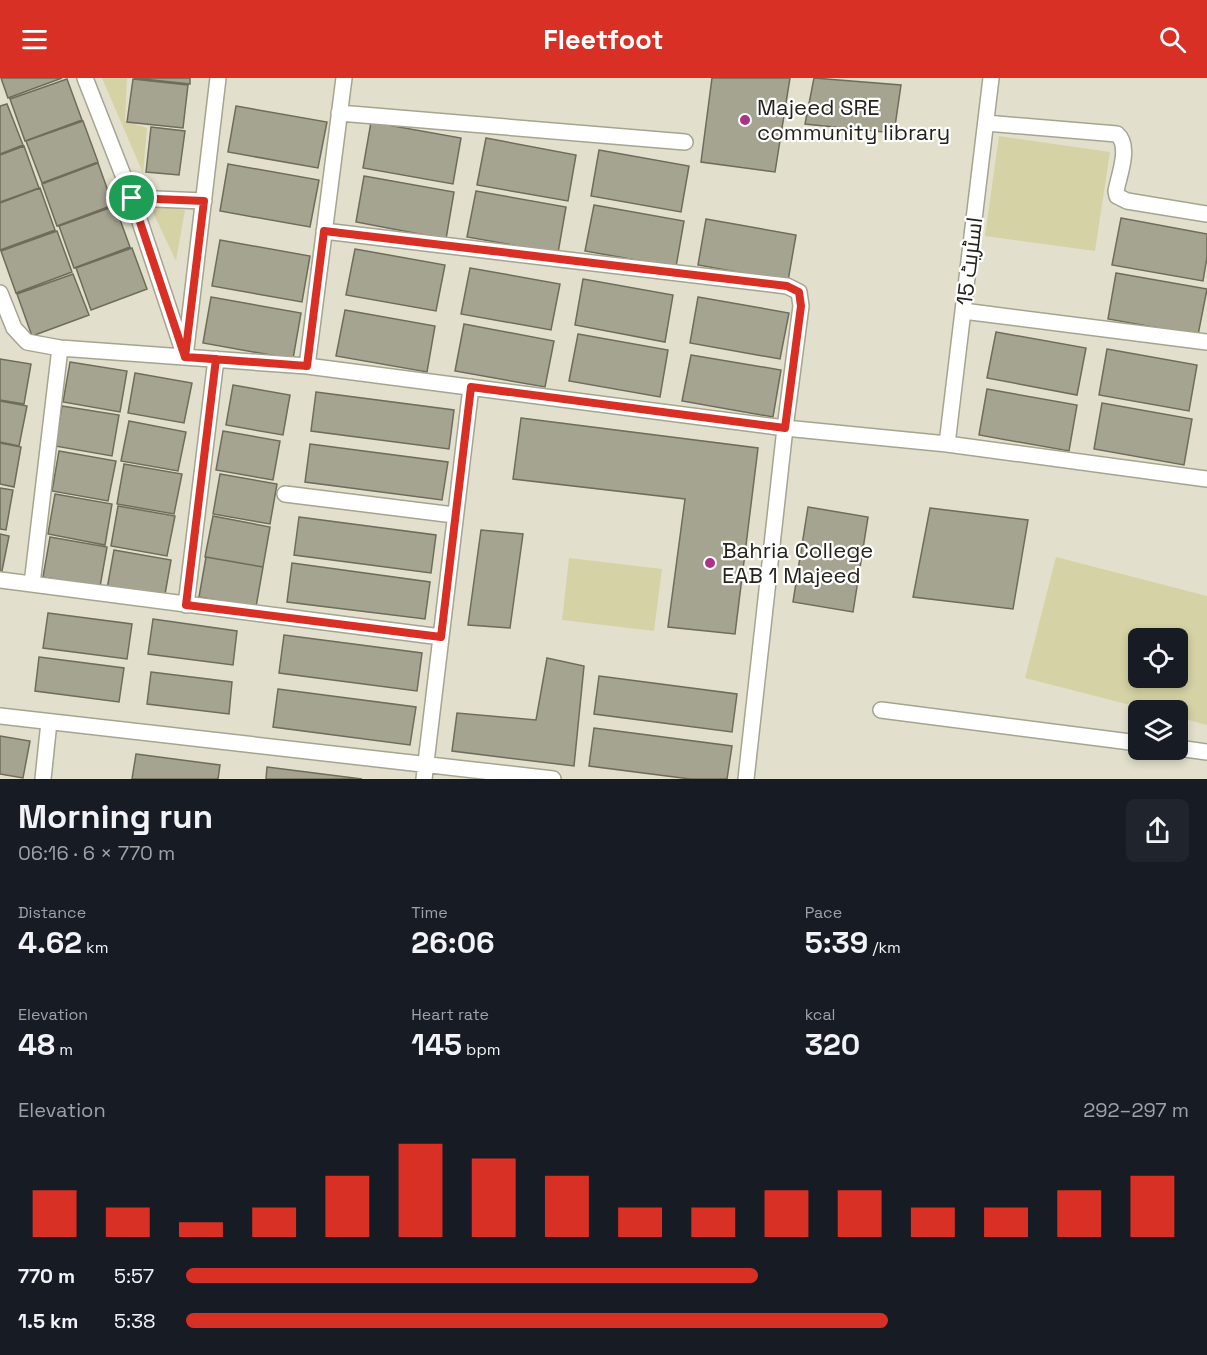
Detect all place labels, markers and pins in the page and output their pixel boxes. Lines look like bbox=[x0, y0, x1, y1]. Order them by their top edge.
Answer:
place label: Majeed SRE community library bbox=[757, 93, 950, 146]
marker: Majeed SRE community library bbox=[738, 113, 752, 127]
pin bbox=[106, 172, 157, 223]
place label: Bahria College EAB 1 Majeed bbox=[722, 536, 873, 589]
marker: Bahria College EAB 1 Majeed bbox=[703, 556, 717, 570]

